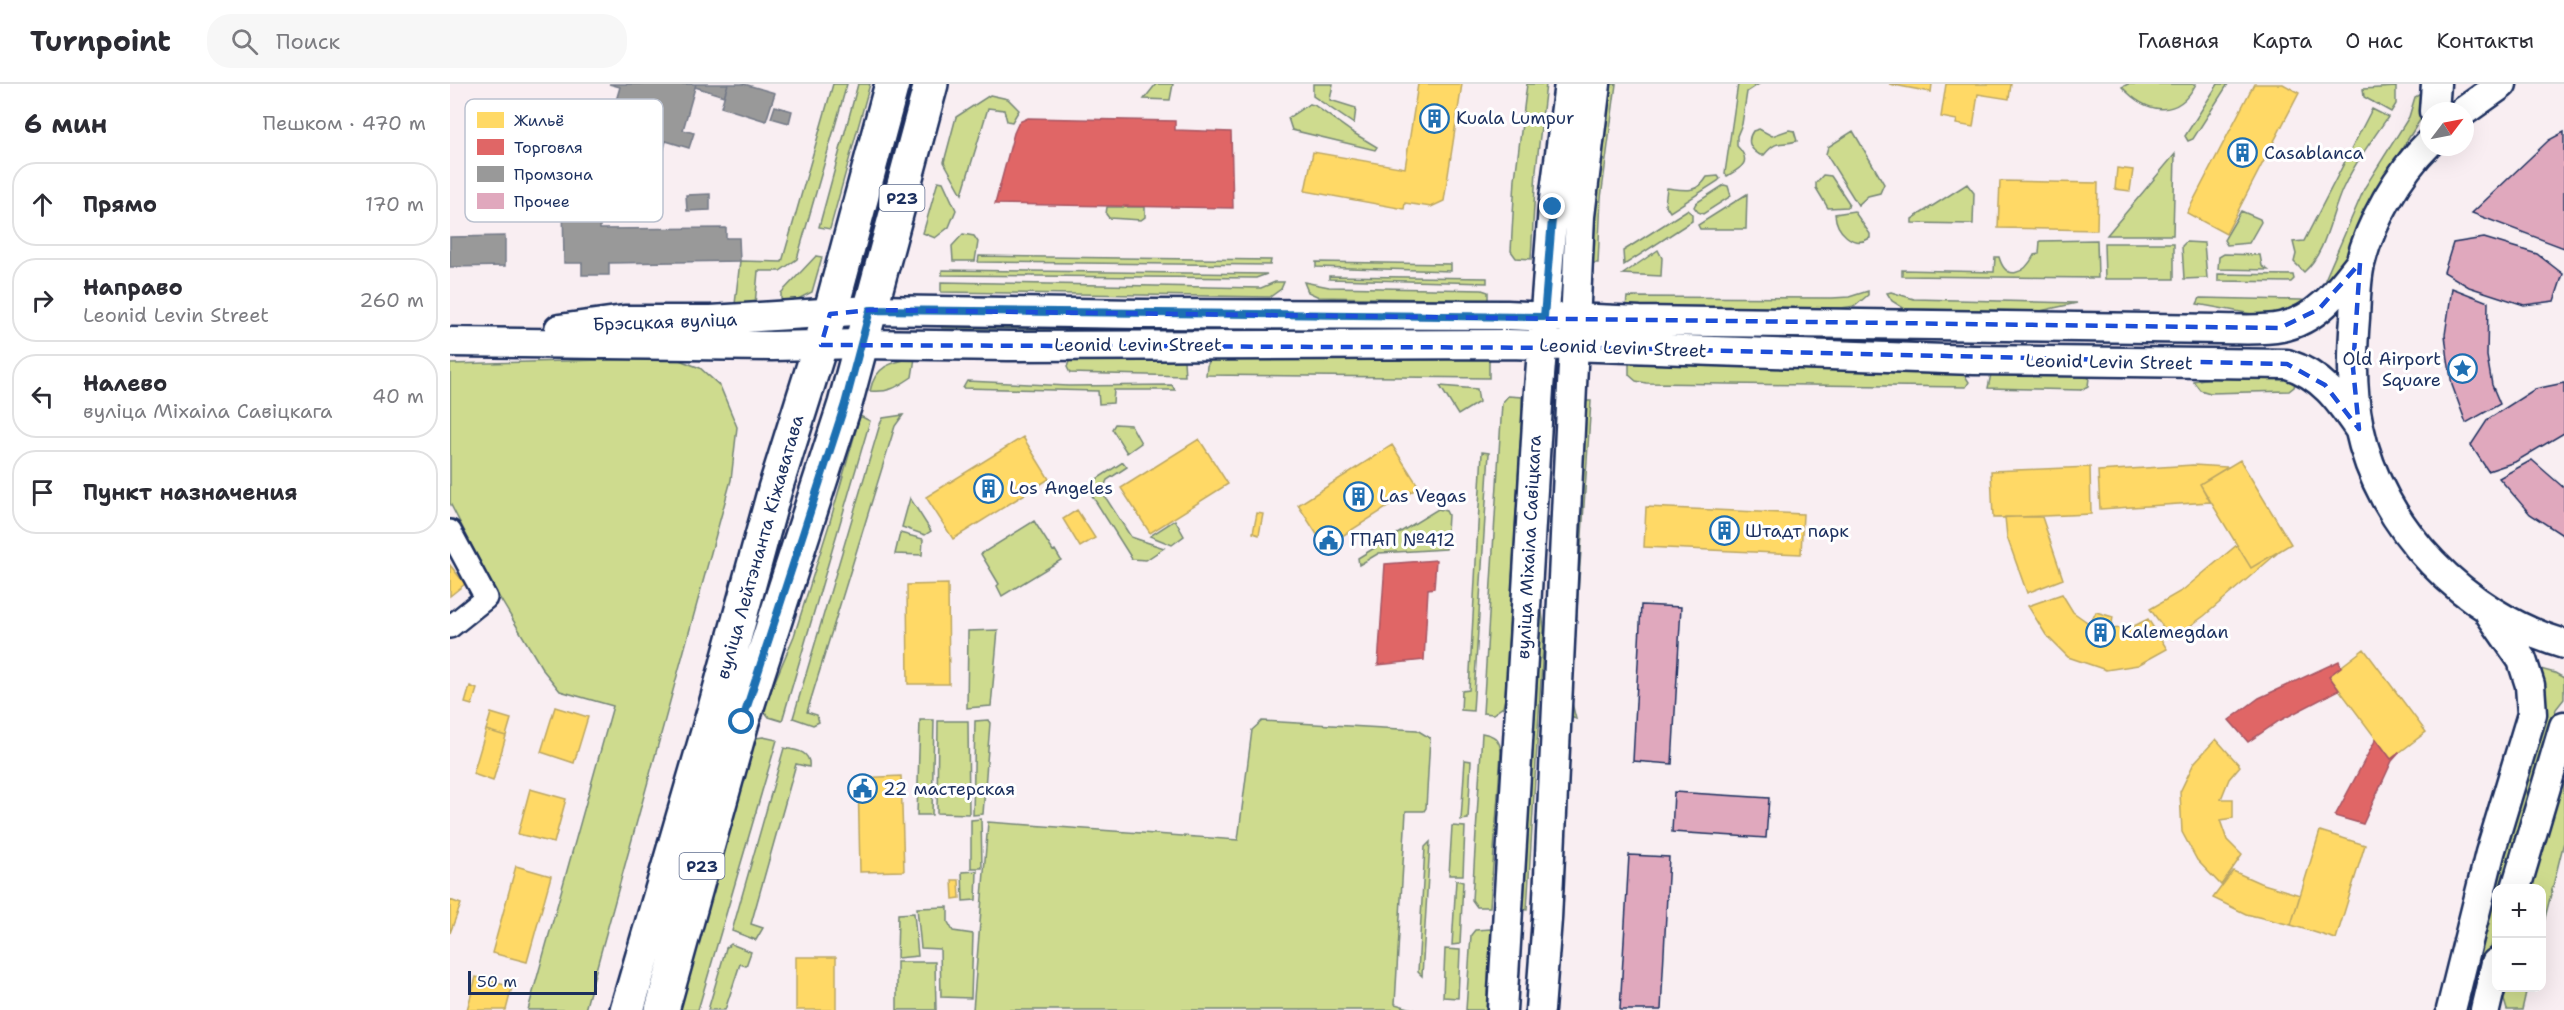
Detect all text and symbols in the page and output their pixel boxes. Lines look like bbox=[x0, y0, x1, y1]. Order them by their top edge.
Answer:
search box bbox=[207, 14, 627, 68]
text: Turnpoint bbox=[30, 22, 171, 60]
icon: search bbox=[228, 25, 261, 58]
text: Поиск bbox=[276, 27, 340, 56]
text: Главная bbox=[2138, 27, 2219, 55]
text: Карта bbox=[2252, 27, 2312, 55]
text: О нас bbox=[2345, 27, 2403, 55]
text: Контакты bbox=[2436, 27, 2534, 55]
legend bbox=[465, 99, 663, 222]
building icon: Kuala Lumpur bbox=[1419, 102, 1451, 134]
north arrow bbox=[2420, 102, 2474, 156]
text: 6 мин bbox=[24, 106, 107, 141]
place label: Kuala Lumpur bbox=[1456, 106, 1575, 130]
text: Пешком · 470 m bbox=[263, 110, 426, 136]
text: Жильё bbox=[514, 110, 564, 131]
text: Торговля bbox=[514, 137, 583, 158]
building icon: Casablanca bbox=[2227, 137, 2259, 169]
place label: Casablanca bbox=[2264, 141, 2364, 165]
text: Промзона bbox=[514, 164, 593, 185]
road number: Р23 bbox=[880, 185, 924, 211]
icon: ahead bbox=[26, 188, 59, 221]
text: Прямо bbox=[83, 190, 157, 219]
text: 170 m bbox=[365, 191, 424, 217]
text: Прочее bbox=[514, 191, 570, 212]
route end bbox=[1539, 193, 1565, 219]
text: Направо bbox=[83, 273, 183, 302]
icon: right bbox=[26, 284, 59, 317]
text: 260 m bbox=[359, 287, 424, 313]
text: Leonid Levin Street bbox=[83, 302, 269, 328]
street label: Брэсцкая вуліца bbox=[592, 307, 738, 337]
street label: Leonid Levin Street bbox=[1054, 333, 1222, 357]
street label: Leonid Levin Street bbox=[1539, 333, 1707, 363]
place label: Old Airport Square bbox=[2343, 347, 2441, 392]
street label: Leonid Levin Street bbox=[2025, 349, 2193, 375]
place icon: Old Airport Square bbox=[2446, 353, 2478, 385]
text: Налево bbox=[83, 369, 167, 398]
icon: left bbox=[26, 380, 59, 413]
text: 40 m bbox=[372, 383, 424, 409]
text: вуліца Міхаіла Савіцкага bbox=[83, 398, 332, 424]
street label: вуліца Лейтэнанта Кіжаватава bbox=[711, 412, 809, 682]
street label: вуліца Міхаіла Савіцкага bbox=[1511, 434, 1547, 660]
building icon: Los Angeles bbox=[972, 472, 1004, 504]
icon: arrive bbox=[26, 476, 59, 509]
place label: Los Angeles bbox=[1009, 476, 1113, 500]
text: Пункт назначения bbox=[83, 478, 297, 507]
building icon: Las Vegas bbox=[1342, 480, 1374, 512]
place label: Las Vegas bbox=[1379, 484, 1467, 508]
building icon: Штадт парк bbox=[1708, 515, 1740, 547]
place label: Штадт парк bbox=[1745, 519, 1849, 543]
public building icon: ГПАП №412 bbox=[1313, 524, 1345, 556]
place label: ГПАП №412 bbox=[1350, 528, 1455, 552]
building icon: Kalemegdan bbox=[2084, 616, 2116, 648]
place label: Kalemegdan bbox=[2121, 620, 2229, 644]
route start bbox=[728, 708, 754, 734]
public building icon: 22 мастерская bbox=[846, 773, 878, 805]
place label: 22 мастерская bbox=[883, 777, 1015, 801]
road number: Р23 bbox=[680, 853, 724, 879]
map controls bbox=[2492, 884, 2546, 992]
button: + bbox=[2492, 884, 2546, 938]
button: − bbox=[2492, 938, 2546, 992]
scale bar bbox=[468, 968, 597, 996]
text: 50 m bbox=[477, 971, 517, 992]

